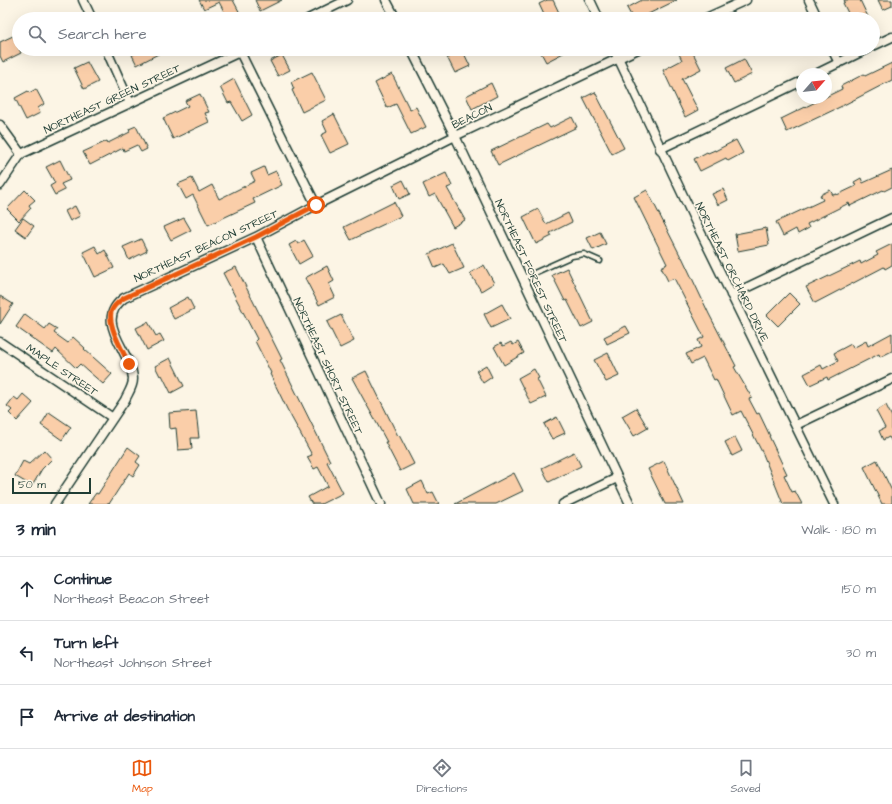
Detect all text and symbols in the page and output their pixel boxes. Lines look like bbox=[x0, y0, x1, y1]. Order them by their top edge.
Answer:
search box bbox=[12, 12, 880, 56]
icon: search bbox=[26, 23, 48, 45]
text: Search here bbox=[58, 24, 147, 45]
street label: NORTHEAST GREEN STREET bbox=[41, 61, 183, 137]
north arrow bbox=[796, 68, 832, 104]
street label: BEACON bbox=[449, 100, 495, 132]
route start bbox=[307, 196, 325, 214]
street label: NORTHEAST FOREST STREET bbox=[491, 197, 571, 345]
street label: NORTHEAST ORCHARD DRIVE bbox=[692, 200, 773, 345]
street label: NORTHEAST BEACON STREET bbox=[132, 206, 280, 286]
street label: NORTHEAST SHORT STREET bbox=[290, 295, 366, 437]
street label: MAPLE STREET bbox=[23, 340, 101, 400]
route end bbox=[120, 355, 138, 373]
scale bar bbox=[12, 476, 91, 495]
text: 50 m bbox=[18, 477, 46, 492]
text: 3 min bbox=[16, 518, 56, 542]
text: Walk · 180 m bbox=[801, 521, 876, 539]
text: Continue bbox=[54, 569, 112, 590]
icon: ahead bbox=[16, 578, 38, 600]
text: 150 m bbox=[842, 580, 876, 598]
text: Northeast Beacon Street bbox=[54, 590, 209, 608]
text: Turn left bbox=[54, 633, 118, 654]
icon: left bbox=[16, 642, 38, 664]
text: 30 m bbox=[846, 644, 876, 662]
text: Northeast Johnson Street bbox=[54, 654, 212, 672]
icon: arrive bbox=[16, 706, 38, 728]
text: Arrive at destination bbox=[54, 706, 195, 727]
tab: Map bbox=[131, 757, 153, 796]
tab: Directions bbox=[416, 757, 468, 796]
tab: Saved bbox=[731, 757, 761, 796]

